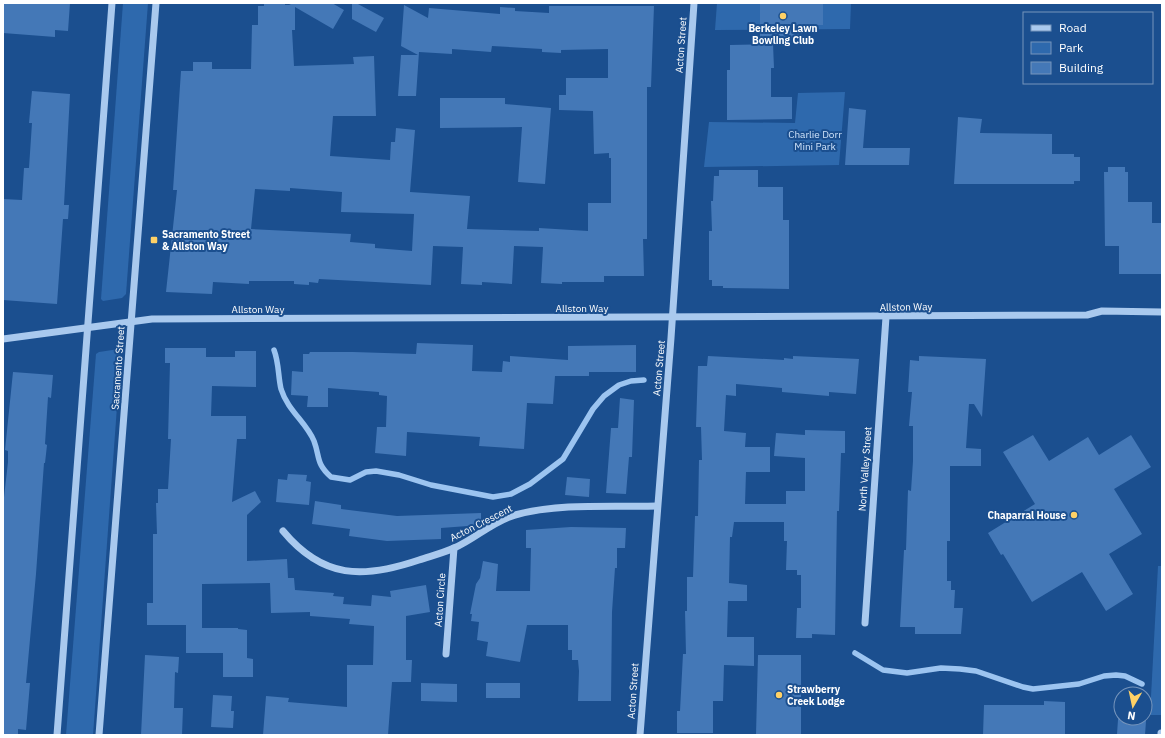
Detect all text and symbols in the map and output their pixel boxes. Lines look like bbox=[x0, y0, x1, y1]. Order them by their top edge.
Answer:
marker: Berkeley Lawn Bowling Club bbox=[778, 11, 788, 21]
legend bbox=[1023, 12, 1153, 84]
street label: Acton Street bbox=[673, 16, 689, 73]
text: Road bbox=[1059, 20, 1087, 35]
place label: Berkeley Lawn Bowling Club bbox=[748, 22, 818, 47]
text: Park bbox=[1059, 40, 1084, 55]
text: Building bbox=[1059, 60, 1104, 75]
park label: Charlie Dorr Mini Park bbox=[788, 128, 842, 153]
place label: Sacramento Street & Allston Way bbox=[162, 228, 250, 253]
marker: Sacramento Street & Allston Way bbox=[149, 235, 159, 245]
street label: Allston Way bbox=[879, 300, 933, 314]
street label: Allston Way bbox=[556, 302, 608, 315]
street label: Allston Way bbox=[232, 303, 284, 316]
street label: Sacramento Street bbox=[109, 325, 127, 410]
street label: Acton Street bbox=[650, 339, 668, 396]
street label: North Valley Street bbox=[856, 426, 874, 512]
street label: Acton Crescent bbox=[448, 501, 515, 544]
place label: Chaparral House bbox=[988, 509, 1066, 522]
marker: Chaparral House bbox=[1069, 510, 1079, 520]
street label: Acton Circle bbox=[432, 572, 448, 627]
street label: Acton Street bbox=[625, 662, 641, 719]
place label: Strawberry Creek Lodge bbox=[787, 683, 845, 708]
north arrow bbox=[1113, 686, 1153, 726]
marker: Strawberry Creek Lodge bbox=[774, 690, 784, 700]
text: N bbox=[1126, 708, 1136, 723]

